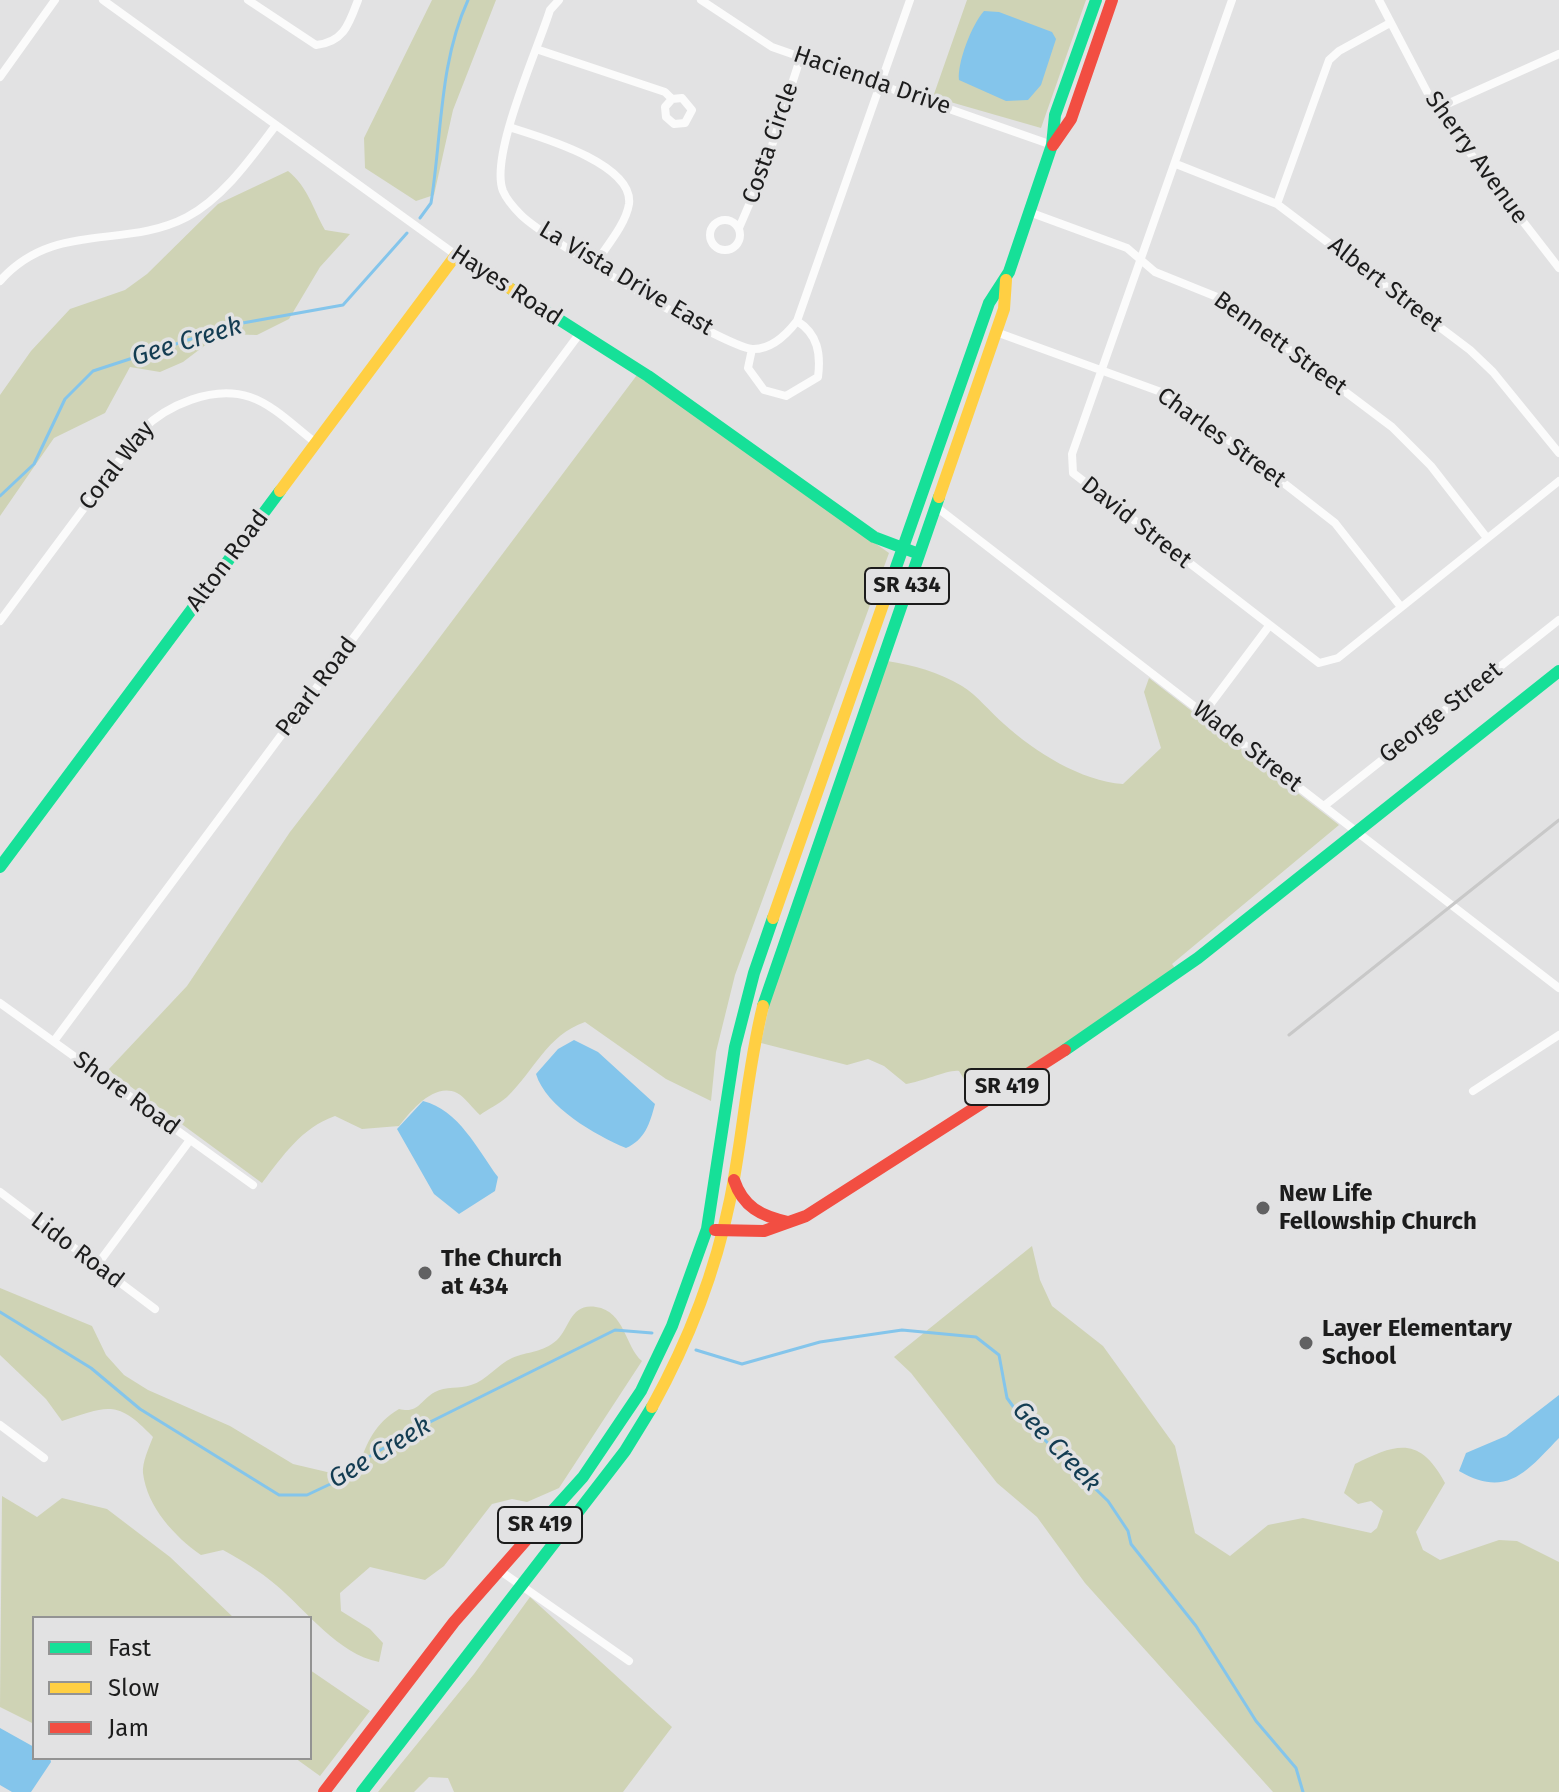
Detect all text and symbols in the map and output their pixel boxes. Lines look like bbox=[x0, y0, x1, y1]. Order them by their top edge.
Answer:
street label: Hacienda Drive bbox=[789, 41, 955, 121]
street label: Costa Circle bbox=[737, 79, 805, 207]
street label: Sherry Avenue bbox=[1418, 86, 1534, 230]
street label: La Vista Drive East bbox=[534, 216, 718, 342]
street label: Albert Street bbox=[1322, 231, 1448, 339]
street label: Hayes Road bbox=[445, 239, 567, 333]
street label: Bennett Street bbox=[1208, 286, 1352, 402]
water label: Gee Creek bbox=[128, 310, 246, 374]
street label: Charles Street bbox=[1151, 382, 1291, 494]
street label: Coral Way bbox=[73, 416, 161, 516]
street label: David Street bbox=[1075, 471, 1197, 575]
street label: Alton Road bbox=[181, 505, 275, 617]
road number: SR 434 bbox=[865, 568, 949, 604]
street label: Pearl Road bbox=[270, 632, 364, 742]
street label: George Street bbox=[1374, 656, 1508, 770]
street label: Wade Street bbox=[1186, 695, 1308, 799]
street label: Shore Road bbox=[67, 1046, 185, 1142]
road number: SR 419 bbox=[965, 1069, 1049, 1105]
place label: New Life Fellowship Church bbox=[1279, 1180, 1477, 1236]
marker: New Life Fellowship Church bbox=[1254, 1199, 1272, 1217]
street label: Lido Road bbox=[25, 1207, 129, 1295]
place label: The Church at 434 bbox=[441, 1245, 562, 1301]
marker: The Church at 434 bbox=[416, 1264, 434, 1282]
place label: Layer Elementary School bbox=[1322, 1315, 1512, 1371]
marker: Layer Elementary School bbox=[1297, 1334, 1315, 1352]
water label: Gee Creek bbox=[1005, 1395, 1107, 1499]
water label: Gee Creek bbox=[323, 1410, 437, 1496]
road number: SR 419 bbox=[498, 1507, 582, 1543]
legend bbox=[32, 1616, 312, 1760]
text: Fast bbox=[108, 1634, 151, 1662]
text: Slow bbox=[108, 1674, 159, 1702]
text: Jam bbox=[108, 1714, 149, 1742]

